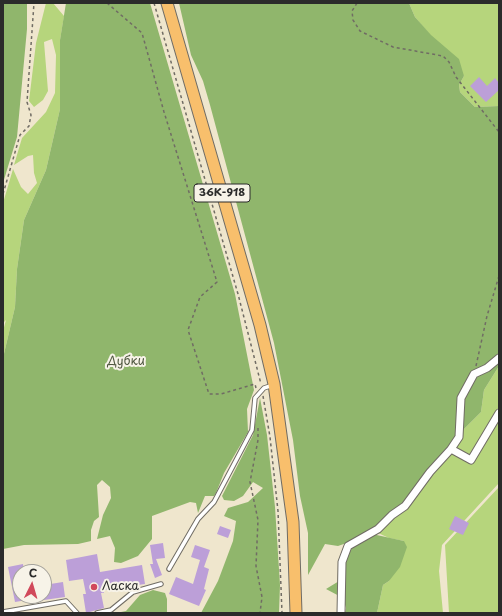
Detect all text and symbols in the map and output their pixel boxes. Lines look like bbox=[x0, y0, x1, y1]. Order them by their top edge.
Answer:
road number: 36К-918 bbox=[194, 184, 250, 202]
park label: Дубки bbox=[107, 355, 145, 369]
north arrow bbox=[12, 564, 52, 604]
text: С bbox=[28, 564, 38, 581]
place label: Ласка bbox=[102, 580, 139, 594]
marker: Ласка bbox=[89, 582, 99, 592]

